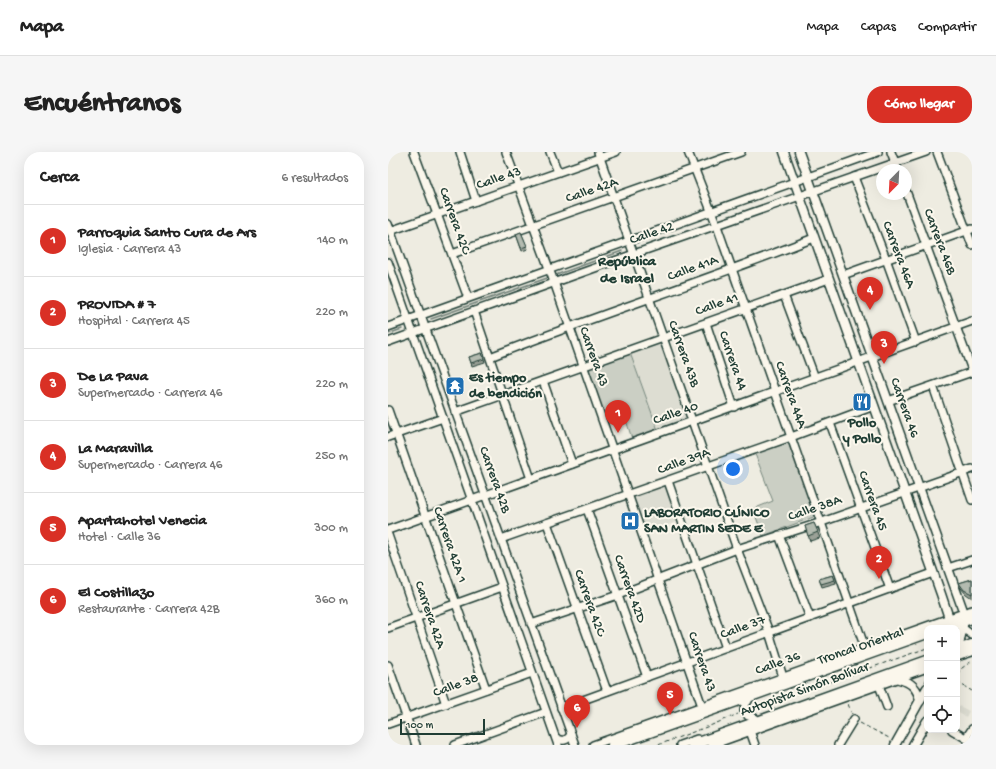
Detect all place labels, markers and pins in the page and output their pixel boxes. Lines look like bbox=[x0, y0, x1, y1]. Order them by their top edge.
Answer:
pin: 4 bbox=[857, 277, 883, 310]
pin: 3 bbox=[871, 331, 897, 364]
place label: Es tiempo de bendición bbox=[469, 370, 542, 403]
temple icon: Es tiempo de bendición bbox=[444, 375, 466, 397]
restaurant icon: Pollo y Pollo bbox=[851, 391, 873, 413]
pin: 1 bbox=[605, 400, 631, 433]
place label: Pollo y Pollo bbox=[842, 415, 882, 448]
place label: LABORATORIO CLÍNICO SAN MARTIN SEDE E bbox=[644, 505, 770, 538]
hospital icon: LABORATORIO CLÍNICO SAN MARTIN SEDE E bbox=[619, 510, 641, 532]
pin: 2 bbox=[866, 546, 892, 579]
pin: 5 bbox=[657, 682, 683, 715]
pin: 6 bbox=[564, 695, 590, 728]

